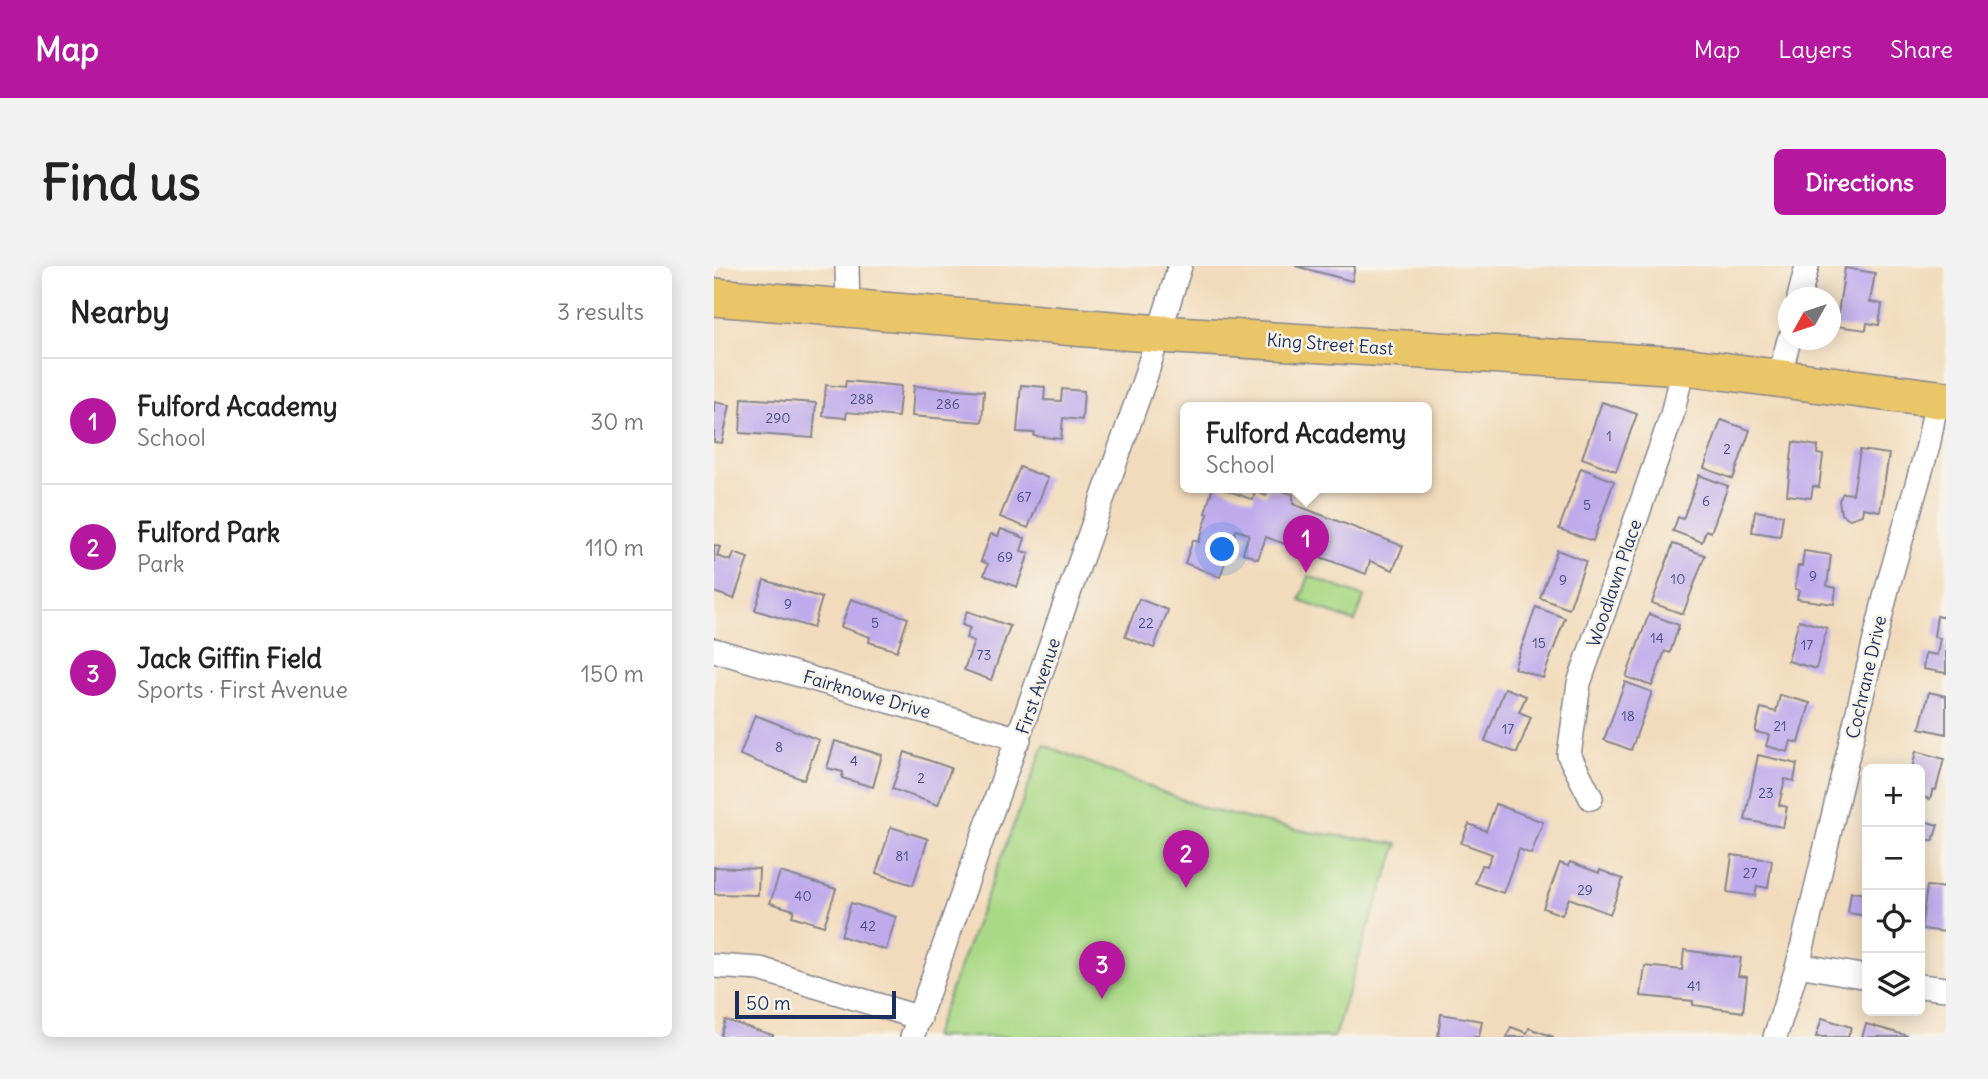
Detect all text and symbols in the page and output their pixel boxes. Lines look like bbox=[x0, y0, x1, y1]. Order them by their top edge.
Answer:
text: Map bbox=[35, 28, 99, 70]
text: Map bbox=[1694, 34, 1740, 64]
text: Layers bbox=[1778, 34, 1852, 64]
text: Share bbox=[1890, 34, 1953, 64]
button: Directions bbox=[1774, 149, 1946, 215]
text: Find us bbox=[42, 152, 200, 213]
north arrow bbox=[1778, 287, 1841, 350]
text: Nearby bbox=[70, 293, 170, 331]
text: 3 results bbox=[557, 297, 644, 326]
street label: King Street East bbox=[1266, 328, 1394, 360]
text: Fulford Academy bbox=[137, 390, 337, 423]
house number: 288 bbox=[850, 390, 874, 408]
house number: 286 bbox=[936, 395, 960, 413]
popup bbox=[1180, 402, 1432, 493]
text: 1 bbox=[88, 407, 98, 436]
text: 30 m bbox=[590, 407, 644, 436]
house number: 290 bbox=[766, 409, 790, 427]
text: Fulford Academy bbox=[1206, 417, 1406, 450]
text: School bbox=[137, 423, 206, 452]
house number: 1 bbox=[1606, 427, 1612, 445]
house number: 2 bbox=[1723, 440, 1731, 458]
text: School bbox=[1206, 450, 1275, 479]
house number: 67 bbox=[1017, 488, 1032, 506]
house number: 6 bbox=[1702, 492, 1710, 510]
house number: 5 bbox=[1583, 496, 1591, 514]
pin: 1 bbox=[1283, 515, 1329, 573]
text: Fulford Park bbox=[137, 516, 280, 549]
street label: Woodlawn Place bbox=[1581, 516, 1647, 650]
your location bbox=[1205, 532, 1239, 566]
text: 2 bbox=[87, 533, 99, 562]
text: 110 m bbox=[585, 533, 644, 562]
house number: 69 bbox=[997, 548, 1013, 566]
text: Park bbox=[137, 549, 185, 578]
house number: 9 bbox=[1809, 567, 1817, 585]
house number: 10 bbox=[1671, 570, 1685, 588]
house number: 9 bbox=[1559, 571, 1567, 589]
house number: 9 bbox=[784, 595, 792, 613]
street label: Cochrane Drive bbox=[1841, 613, 1891, 741]
house number: 5 bbox=[871, 614, 879, 632]
house number: 22 bbox=[1138, 614, 1154, 632]
house number: 14 bbox=[1650, 629, 1664, 647]
house number: 15 bbox=[1532, 634, 1546, 652]
street label: First Avenue bbox=[1011, 635, 1065, 737]
house number: 17 bbox=[1801, 636, 1813, 654]
text: Jack Giffin Field bbox=[137, 642, 322, 675]
house number: 73 bbox=[977, 646, 991, 664]
text: 3 bbox=[86, 659, 100, 688]
text: 150 m bbox=[581, 659, 644, 688]
street label: Fairknowe Drive bbox=[801, 665, 933, 723]
text: Sports · First Avenue bbox=[137, 675, 348, 704]
house number: 18 bbox=[1621, 707, 1635, 725]
house number: 21 bbox=[1773, 717, 1787, 735]
house number: 17 bbox=[1502, 720, 1514, 738]
house number: 8 bbox=[775, 738, 783, 756]
house number: 4 bbox=[850, 752, 858, 770]
map controls bbox=[1862, 764, 1925, 1016]
button: + bbox=[1862, 764, 1925, 827]
house number: 2 bbox=[917, 769, 925, 787]
house number: 23 bbox=[1758, 784, 1774, 802]
button: − bbox=[1862, 827, 1925, 890]
pin: 2 bbox=[1163, 830, 1209, 888]
house number: 81 bbox=[895, 847, 909, 865]
house number: 27 bbox=[1743, 864, 1757, 882]
house number: 29 bbox=[1577, 881, 1593, 899]
house number: 40 bbox=[794, 887, 812, 905]
button: locate bbox=[1862, 890, 1925, 953]
house number: 42 bbox=[860, 917, 876, 935]
pin: 3 bbox=[1079, 941, 1125, 999]
button: layers bbox=[1862, 953, 1925, 1016]
house number: 41 bbox=[1687, 977, 1701, 995]
scale bar bbox=[735, 988, 896, 1020]
text: 50 m bbox=[746, 991, 791, 1015]

